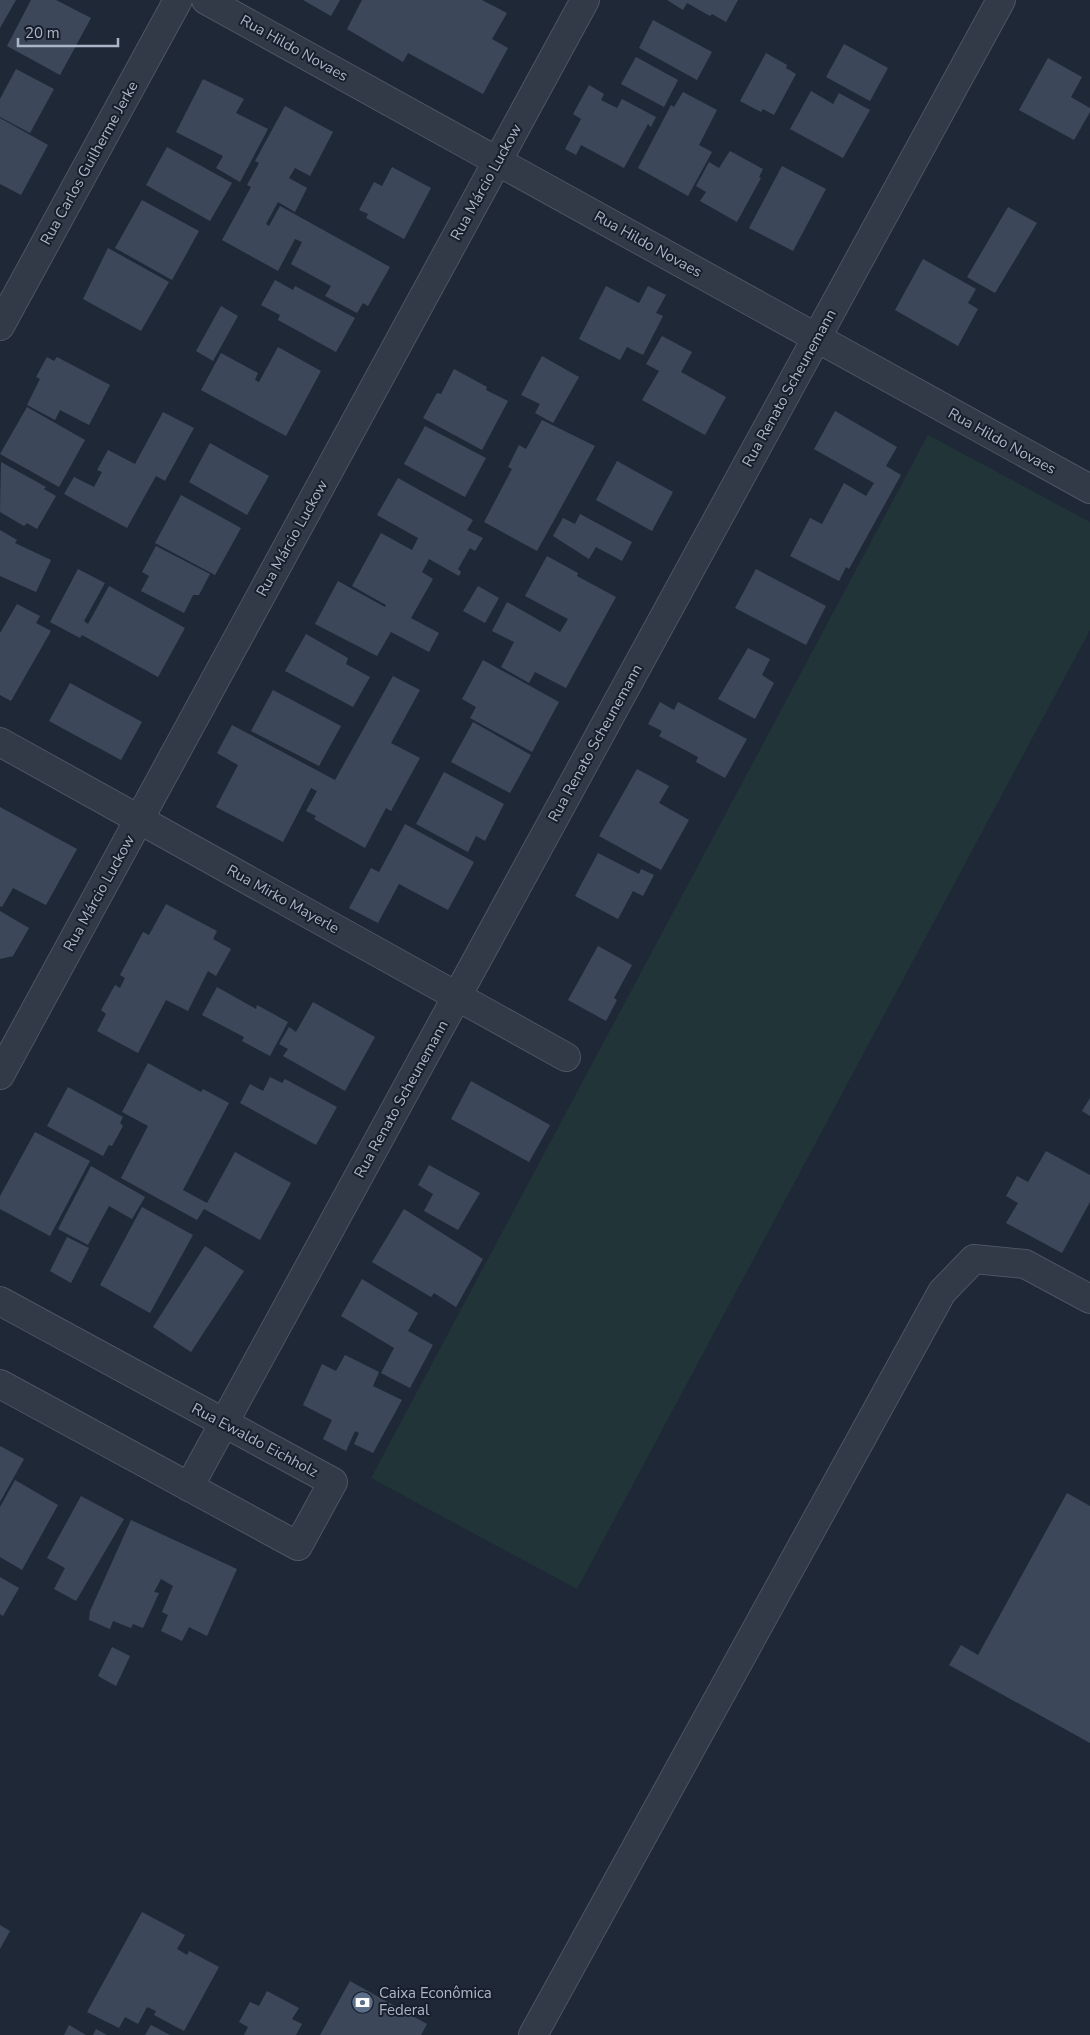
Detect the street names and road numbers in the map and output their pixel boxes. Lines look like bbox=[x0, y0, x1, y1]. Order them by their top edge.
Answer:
street label: Rua Hildo Novaes bbox=[236, 10, 352, 86]
street label: Rua Carlos Guilherme Jerke bbox=[36, 77, 142, 249]
street label: Rua Márcio Luckow bbox=[446, 120, 527, 244]
street label: Rua Hildo Novaes bbox=[590, 206, 706, 282]
street label: Rua Renato Scheunemann bbox=[737, 306, 841, 470]
street label: Rua Hildo Novaes bbox=[944, 403, 1060, 479]
street label: Rua Márcio Luckow bbox=[252, 476, 333, 600]
street label: Rua Renato Scheunemann bbox=[543, 661, 647, 825]
street label: Rua Márcio Luckow bbox=[59, 831, 140, 955]
street label: Rua Mirko Mayerle bbox=[223, 860, 343, 938]
street label: Rua Renato Scheunemann bbox=[349, 1017, 453, 1181]
street label: Rua Ewaldo Eichholz bbox=[188, 1398, 322, 1482]

